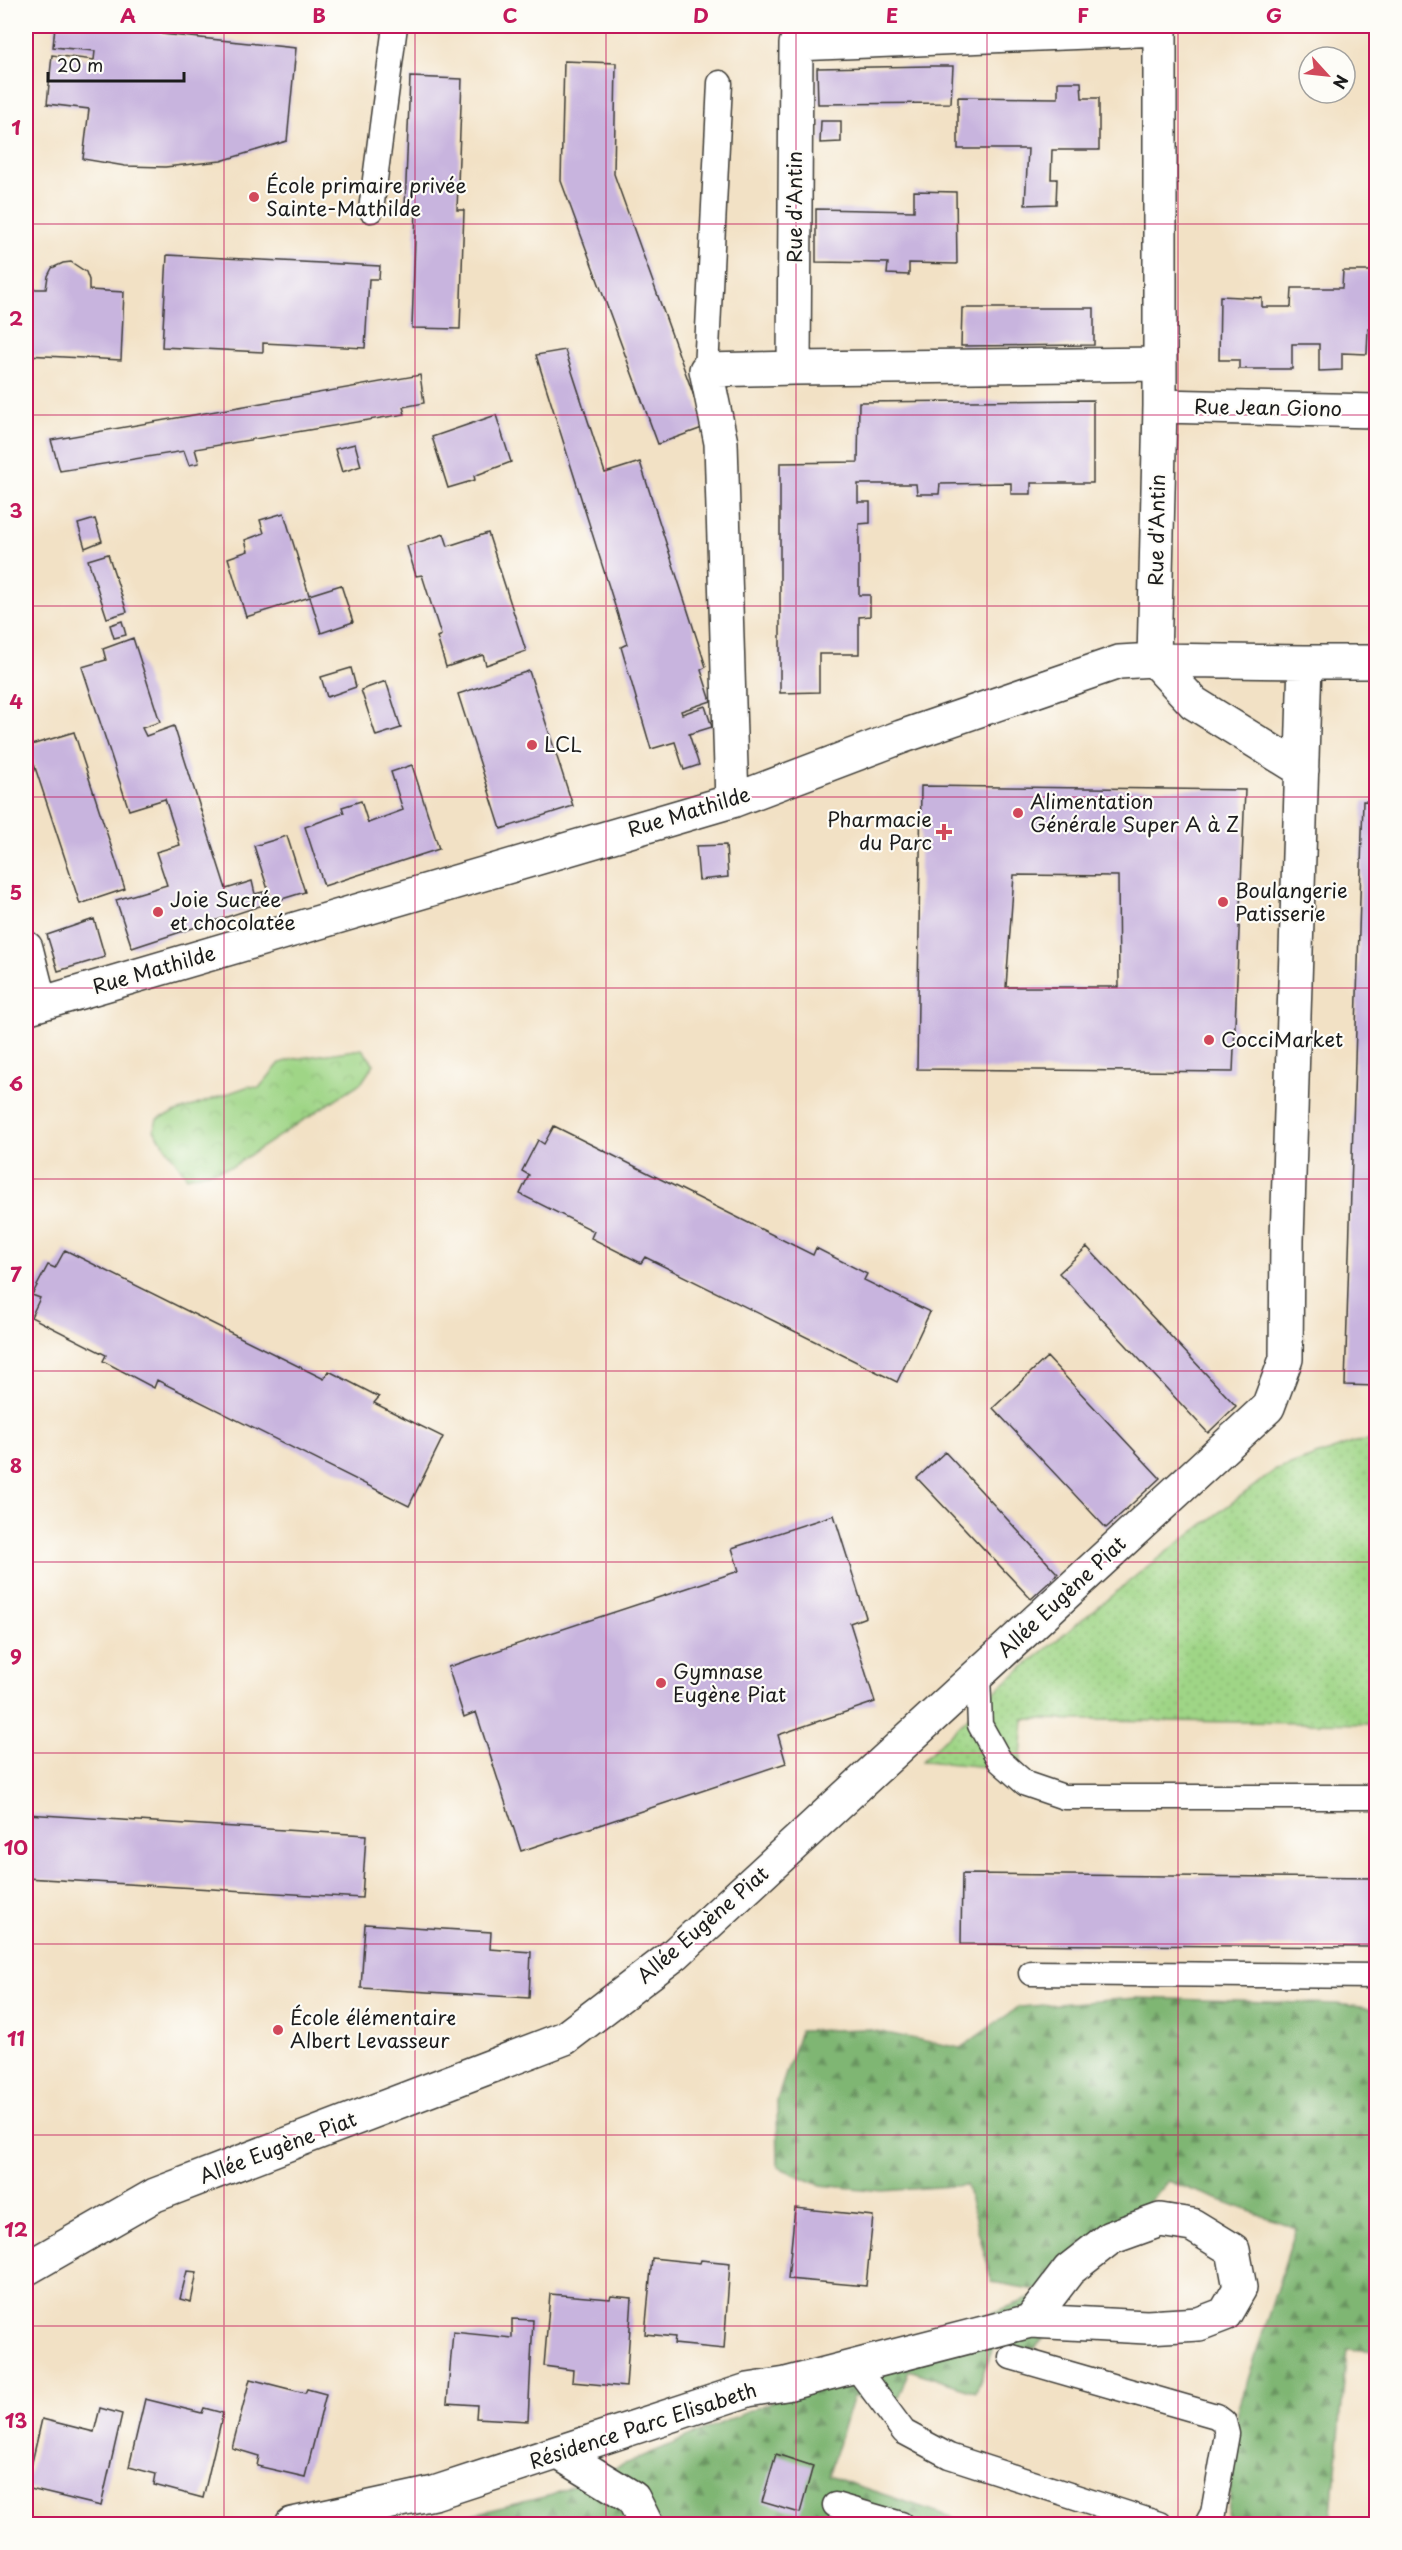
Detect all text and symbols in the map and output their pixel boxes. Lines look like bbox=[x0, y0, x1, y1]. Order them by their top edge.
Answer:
text: A bbox=[120, 0, 136, 30]
text: B bbox=[312, 0, 326, 30]
text: C bbox=[502, 0, 518, 30]
text: D bbox=[693, 0, 709, 30]
text: E bbox=[886, 0, 898, 30]
text: F bbox=[1077, 0, 1089, 30]
text: G bbox=[1266, 0, 1282, 30]
scale bar bbox=[48, 45, 184, 83]
north arrow bbox=[1297, 45, 1357, 105]
text: 20 m bbox=[57, 51, 103, 78]
text: N bbox=[1328, 71, 1355, 93]
text: 1 bbox=[11, 112, 21, 142]
street label: Rue d'Antin bbox=[779, 151, 809, 263]
place label: École primaire privée Sainte-Mathilde bbox=[266, 170, 467, 223]
marker: École primaire privée Sainte-Mathilde bbox=[247, 190, 261, 204]
text: 2 bbox=[9, 303, 23, 333]
street label: Rue Jean Giono bbox=[1194, 391, 1342, 423]
street label: Rue d'Antin bbox=[1140, 474, 1172, 586]
text: 3 bbox=[9, 495, 23, 525]
text: 4 bbox=[9, 686, 23, 716]
place label: LCL bbox=[544, 729, 582, 759]
marker: LCL bbox=[525, 738, 539, 752]
street label: Rue Mathilde bbox=[624, 778, 754, 844]
place label: Alimentation Générale Super A à Z bbox=[1030, 786, 1239, 839]
place label: Pharmacie du Parc bbox=[827, 804, 932, 857]
marker: Alimentation Générale Super A à Z bbox=[1011, 806, 1025, 820]
marker: Pharmacie du Parc bbox=[937, 825, 951, 839]
place label: Boulangerie Patisserie bbox=[1235, 875, 1348, 928]
text: 5 bbox=[10, 877, 22, 907]
place label: Joie Sucrée et chocolatée bbox=[170, 884, 296, 937]
marker: Boulangerie Patisserie bbox=[1216, 895, 1230, 909]
marker: Joie Sucrée et chocolatée bbox=[151, 905, 165, 919]
street label: Rue Mathilde bbox=[89, 937, 219, 1001]
place label: CocciMarket bbox=[1221, 1024, 1343, 1054]
marker: CocciMarket bbox=[1202, 1033, 1216, 1047]
text: 6 bbox=[9, 1068, 23, 1098]
text: 7 bbox=[10, 1259, 22, 1289]
text: 8 bbox=[10, 1450, 22, 1480]
street label: Allée Eugène Piat bbox=[990, 1529, 1132, 1664]
text: 9 bbox=[10, 1641, 22, 1671]
place label: Gymnase Eugène Piat bbox=[673, 1656, 786, 1709]
marker: Gymnase Eugène Piat bbox=[654, 1676, 668, 1690]
text: 10 bbox=[4, 1832, 28, 1862]
street label: Allée Eugène Piat bbox=[630, 1858, 775, 1990]
place label: École élémentaire Albert Levasseur bbox=[290, 2002, 456, 2055]
text: 11 bbox=[7, 2023, 25, 2053]
marker: École élémentaire Albert Levasseur bbox=[271, 2023, 285, 2037]
street label: Allée Eugène Piat bbox=[195, 2103, 361, 2191]
text: 12 bbox=[4, 2214, 28, 2244]
street label: Résidence Parc Elisabeth bbox=[525, 2374, 760, 2476]
text: 13 bbox=[5, 2405, 27, 2435]

